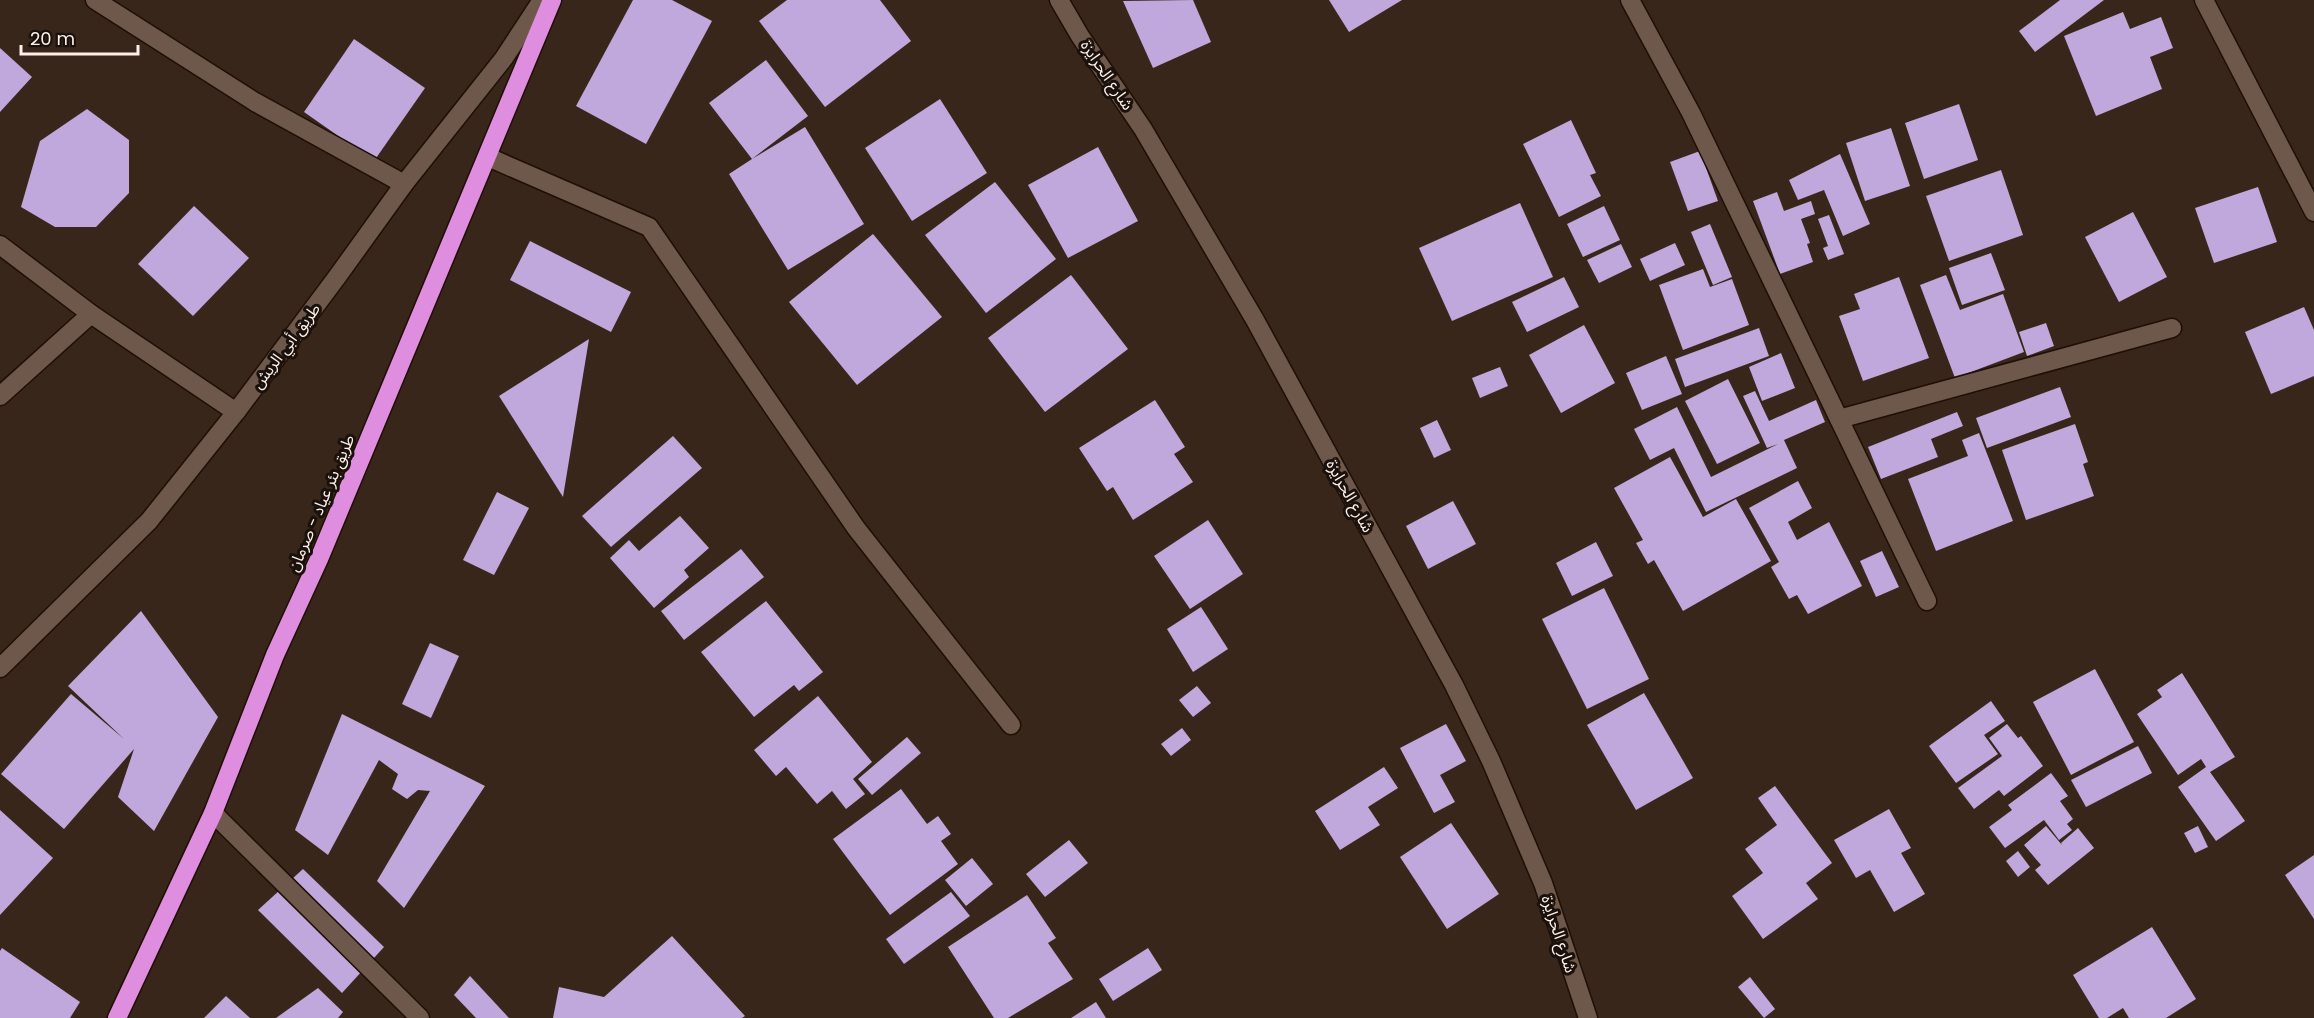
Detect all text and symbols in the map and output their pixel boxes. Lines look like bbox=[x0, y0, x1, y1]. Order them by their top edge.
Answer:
scale bar bbox=[21, 18, 138, 56]
text: 20 m bbox=[30, 26, 75, 51]
street label: شارع الحرايزة bbox=[1074, 35, 1139, 115]
street label: طريق أبي الريش bbox=[246, 298, 326, 394]
street label: طريق بئر عياد - صرمان bbox=[282, 431, 360, 575]
street label: شارع الحرايزة bbox=[1320, 455, 1380, 537]
street label: شارع الحرايزة bbox=[1535, 892, 1582, 976]

